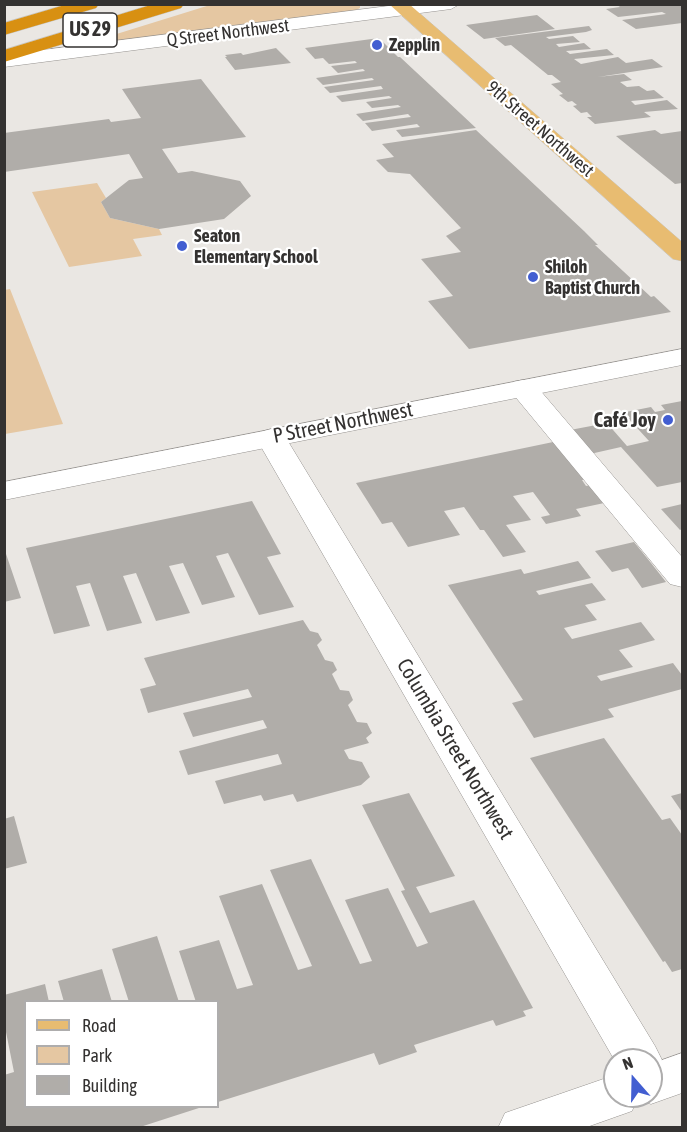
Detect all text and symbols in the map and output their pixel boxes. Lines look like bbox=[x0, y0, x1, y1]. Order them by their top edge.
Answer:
road number: US 29 bbox=[63, 13, 117, 47]
street label: Q Street Northwest bbox=[165, 15, 291, 51]
place label: Zepplin bbox=[389, 34, 440, 56]
marker: Zepplin bbox=[370, 38, 384, 52]
street label: 9th Street Northwest bbox=[482, 77, 598, 181]
place label: Seaton Elementary School bbox=[194, 225, 318, 268]
marker: Seaton Elementary School bbox=[175, 239, 189, 253]
place label: Shiloh Baptist Church bbox=[545, 256, 640, 298]
marker: Shiloh Baptist Church bbox=[526, 270, 540, 284]
street label: P Street Northwest bbox=[271, 397, 415, 449]
place label: Café Joy bbox=[594, 407, 656, 433]
marker: Café Joy bbox=[661, 413, 675, 427]
street label: Columbia Street Northwest bbox=[391, 654, 519, 844]
legend bbox=[24, 1000, 219, 1108]
text: Road bbox=[82, 1015, 116, 1036]
text: Park bbox=[82, 1045, 112, 1066]
north arrow bbox=[603, 1048, 663, 1108]
text: N bbox=[620, 1053, 635, 1073]
text: Building bbox=[82, 1075, 137, 1096]

